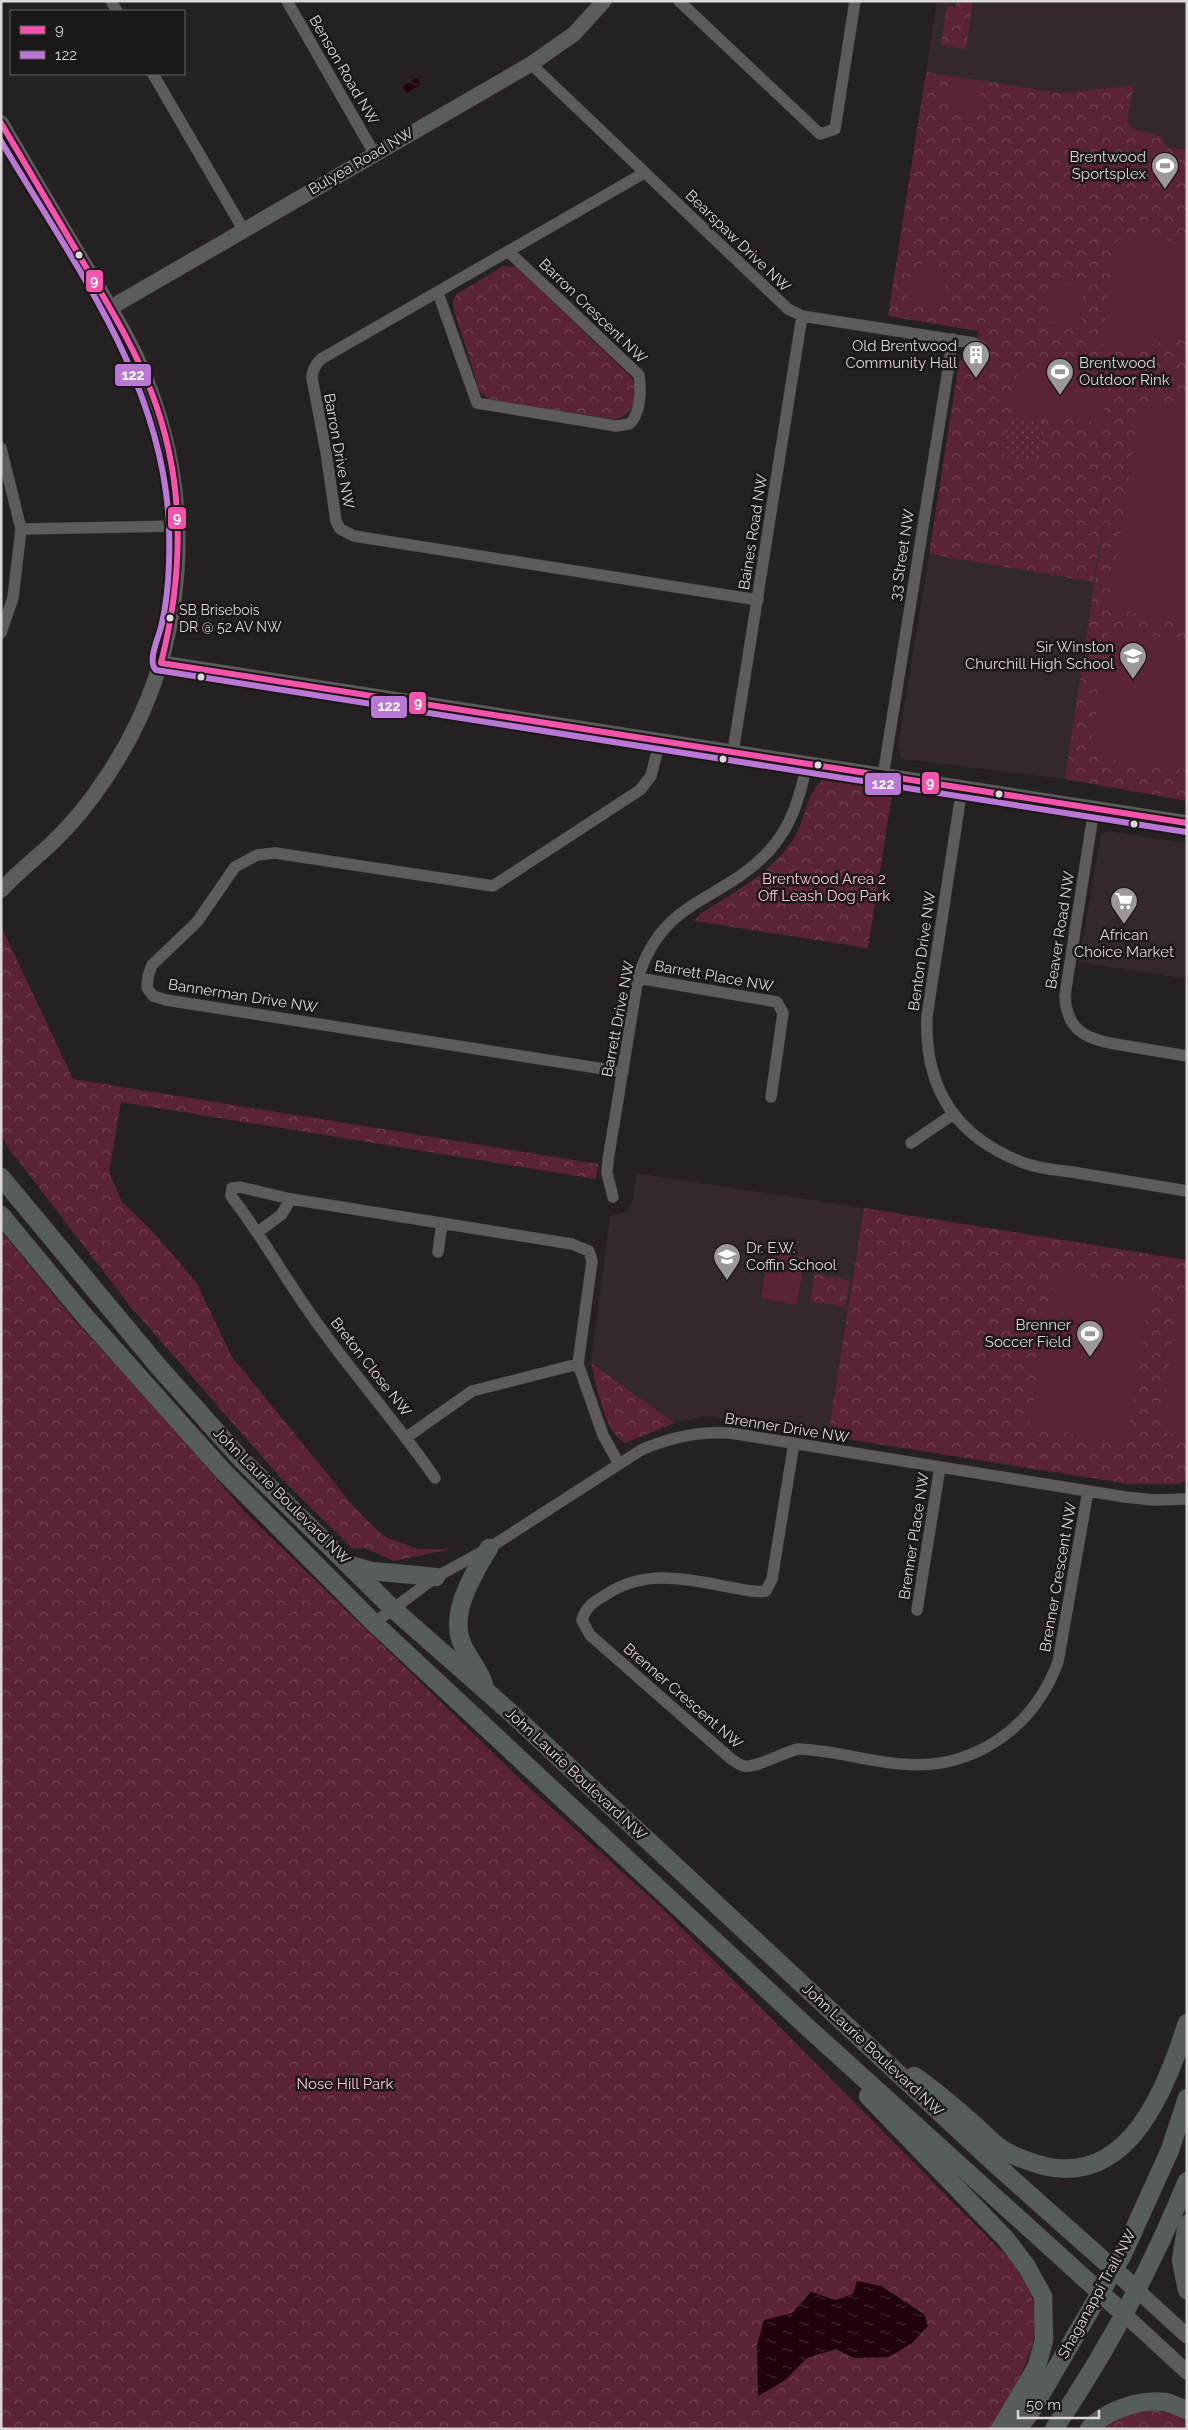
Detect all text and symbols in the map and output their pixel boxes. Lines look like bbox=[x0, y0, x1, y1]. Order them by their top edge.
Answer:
legend bbox=[10, 10, 185, 75]
street label: Benson Road NW bbox=[305, 12, 383, 128]
text: 9 bbox=[55, 21, 64, 39]
text: 122 bbox=[55, 46, 77, 64]
street label: Bulyea Road NW bbox=[305, 123, 417, 198]
place label: Brentwood Sportsplex bbox=[1069, 148, 1146, 183]
sports icon: Brentwood Sportsplex bbox=[1150, 151, 1180, 190]
street label: Bearspaw Drive NW bbox=[682, 186, 795, 296]
unlabelled marker bbox=[74, 250, 84, 260]
street label: Barron Crescent NW bbox=[535, 255, 651, 367]
line badge: 9 bbox=[85, 269, 104, 293]
text: 9 bbox=[90, 273, 98, 289]
place label: Old Brentwood Community Hall bbox=[845, 337, 958, 372]
building icon: Old Brentwood Community Hall bbox=[961, 340, 991, 379]
place label: Brentwood Outdoor Rink bbox=[1079, 354, 1170, 389]
sports icon: Brentwood Outdoor Rink bbox=[1045, 357, 1075, 396]
line badge: 122 bbox=[114, 363, 152, 387]
text: 122 bbox=[122, 367, 144, 383]
street label: Barron Drive NW bbox=[320, 392, 358, 510]
street label: Baines Road NW bbox=[735, 472, 771, 591]
line badge: 9 bbox=[167, 506, 187, 530]
street label: 33 Street NW bbox=[886, 508, 918, 602]
text: 9 bbox=[173, 510, 181, 526]
place label: SB Brisebois DR @ 52 AV NW bbox=[179, 602, 282, 635]
marker: SB Brisebois DR @ 52 AV NW bbox=[165, 613, 175, 623]
place label: Sir Winston Churchill High School bbox=[965, 638, 1115, 673]
school or university icon: Sir Winston Churchill High School bbox=[1118, 641, 1148, 680]
unlabelled marker bbox=[196, 672, 206, 682]
line badge: 9 bbox=[408, 691, 427, 715]
line badge: 122 bbox=[370, 695, 408, 719]
text: 9 bbox=[414, 695, 422, 711]
text: 122 bbox=[378, 698, 400, 714]
unlabelled marker bbox=[718, 754, 728, 764]
unlabelled marker bbox=[813, 760, 823, 770]
line badge: 9 bbox=[921, 771, 940, 795]
line badge: 122 bbox=[864, 772, 902, 796]
text: 9 bbox=[926, 775, 934, 791]
text: 122 bbox=[872, 776, 894, 792]
unlabelled marker bbox=[994, 789, 1004, 799]
unlabelled marker bbox=[1129, 819, 1139, 829]
street label: Beaver Road NW bbox=[1042, 869, 1078, 990]
park label: Brentwood Area 2 Off Leash Dog Park bbox=[758, 870, 890, 905]
supermarket icon: African Choice Market bbox=[1109, 886, 1139, 925]
street label: Benton Drive NW bbox=[905, 890, 939, 1012]
place label: African Choice Market bbox=[1074, 926, 1174, 961]
street label: Barrett Place NW bbox=[653, 957, 775, 995]
street label: Barrett Drive NW bbox=[598, 959, 638, 1079]
street label: Bannerman Drive NW bbox=[167, 975, 319, 1017]
place label: Dr. E.W. Coffin School bbox=[746, 1239, 838, 1274]
school or university icon: Dr. E.W. Coffin School bbox=[712, 1242, 742, 1281]
street label: Breton Close NW bbox=[327, 1314, 415, 1420]
place label: Brenner Soccer Field bbox=[985, 1316, 1072, 1351]
sports icon: Brenner Soccer Field bbox=[1075, 1319, 1105, 1358]
street label: Brenner Drive NW bbox=[723, 1409, 851, 1447]
street label: John Laurie Boulevard NW bbox=[210, 1424, 354, 1568]
street label: Brenner Place NW bbox=[895, 1471, 933, 1601]
street label: Brenner Crescent NW bbox=[1036, 1500, 1080, 1653]
street label: Brenner Crescent NW bbox=[620, 1639, 746, 1753]
street label: John Laurie Boulevard NW bbox=[502, 1704, 650, 1844]
street label: John Laurie Boulevard NW bbox=[799, 1980, 947, 2120]
park label: Nose Hill Park bbox=[297, 2075, 393, 2093]
street label: Shaganappi Trail NW bbox=[1054, 2226, 1140, 2362]
scale bar bbox=[1018, 2388, 1099, 2420]
text: 50 m bbox=[1026, 2396, 1061, 2414]

